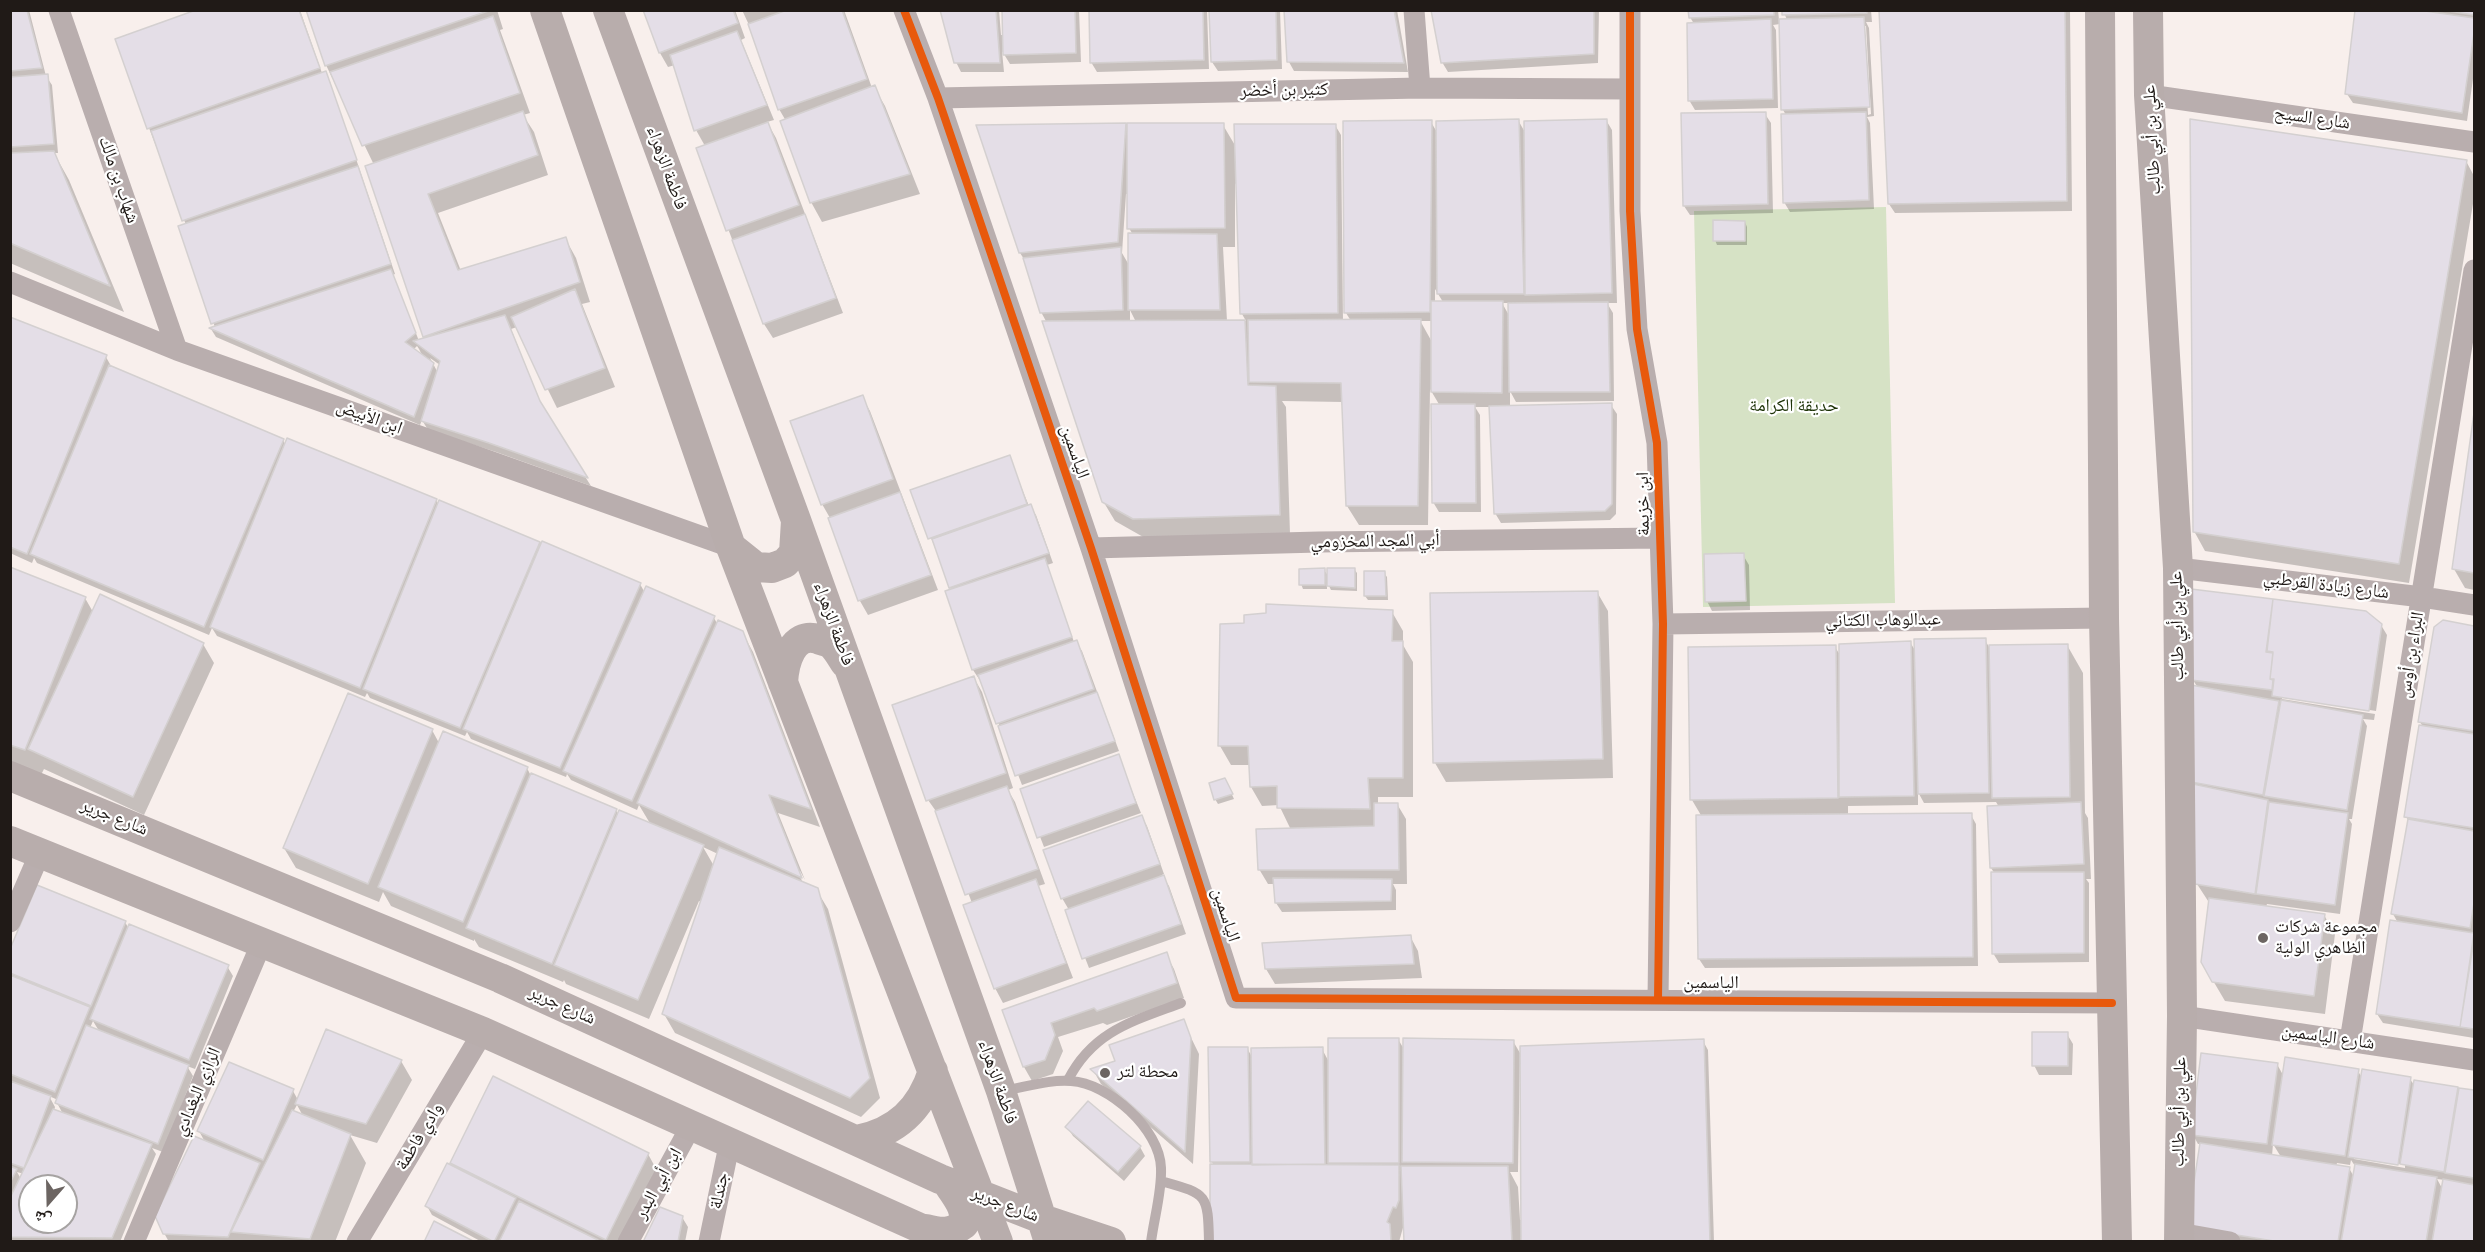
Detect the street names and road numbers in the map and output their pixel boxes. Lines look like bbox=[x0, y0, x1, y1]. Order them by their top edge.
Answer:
street label: كثير بن أخضر bbox=[1240, 79, 1328, 103]
street label: علي بن أبي طالب bbox=[2139, 85, 2167, 195]
street label: شارع السيح bbox=[2273, 103, 2351, 135]
street label: فاطمة الزهراء bbox=[641, 123, 691, 213]
street label: شهاب بن مالك bbox=[93, 134, 143, 226]
street label: ابن الأبيض bbox=[333, 396, 405, 440]
street label: الياسمين bbox=[1055, 422, 1093, 482]
street label: ابن خزيمة bbox=[1633, 472, 1655, 536]
street label: أبي المجد المخزومي bbox=[1310, 530, 1440, 554]
street label: شارع زيادة القرطبي bbox=[2262, 568, 2390, 604]
street label: علي بن أبي طالب bbox=[2166, 571, 2190, 681]
street label: فاطمة الزهراء bbox=[808, 579, 858, 669]
street label: عبدالوهاب الكتاني bbox=[1825, 609, 1941, 633]
street label: البراء بن أوس bbox=[2395, 610, 2429, 700]
street label: شارع جرير bbox=[77, 795, 151, 841]
street label: الياسمين bbox=[1206, 885, 1244, 945]
street label: الياسمين bbox=[1683, 973, 1739, 995]
street label: شارع جرير bbox=[525, 982, 599, 1030]
street label: شارع الياسمين bbox=[2280, 1021, 2376, 1055]
street label: فاطمة الزهراء bbox=[973, 1037, 1021, 1127]
street label: الرازي البغدادي bbox=[170, 1045, 226, 1139]
street label: علي بن أبي طالب bbox=[2168, 1057, 2192, 1167]
street label: وادي فاطمة bbox=[391, 1099, 449, 1175]
street label: ابن أبي البدر bbox=[631, 1145, 687, 1223]
street label: جندلة bbox=[706, 1171, 734, 1211]
street label: شارع جرير bbox=[968, 1182, 1042, 1228]

